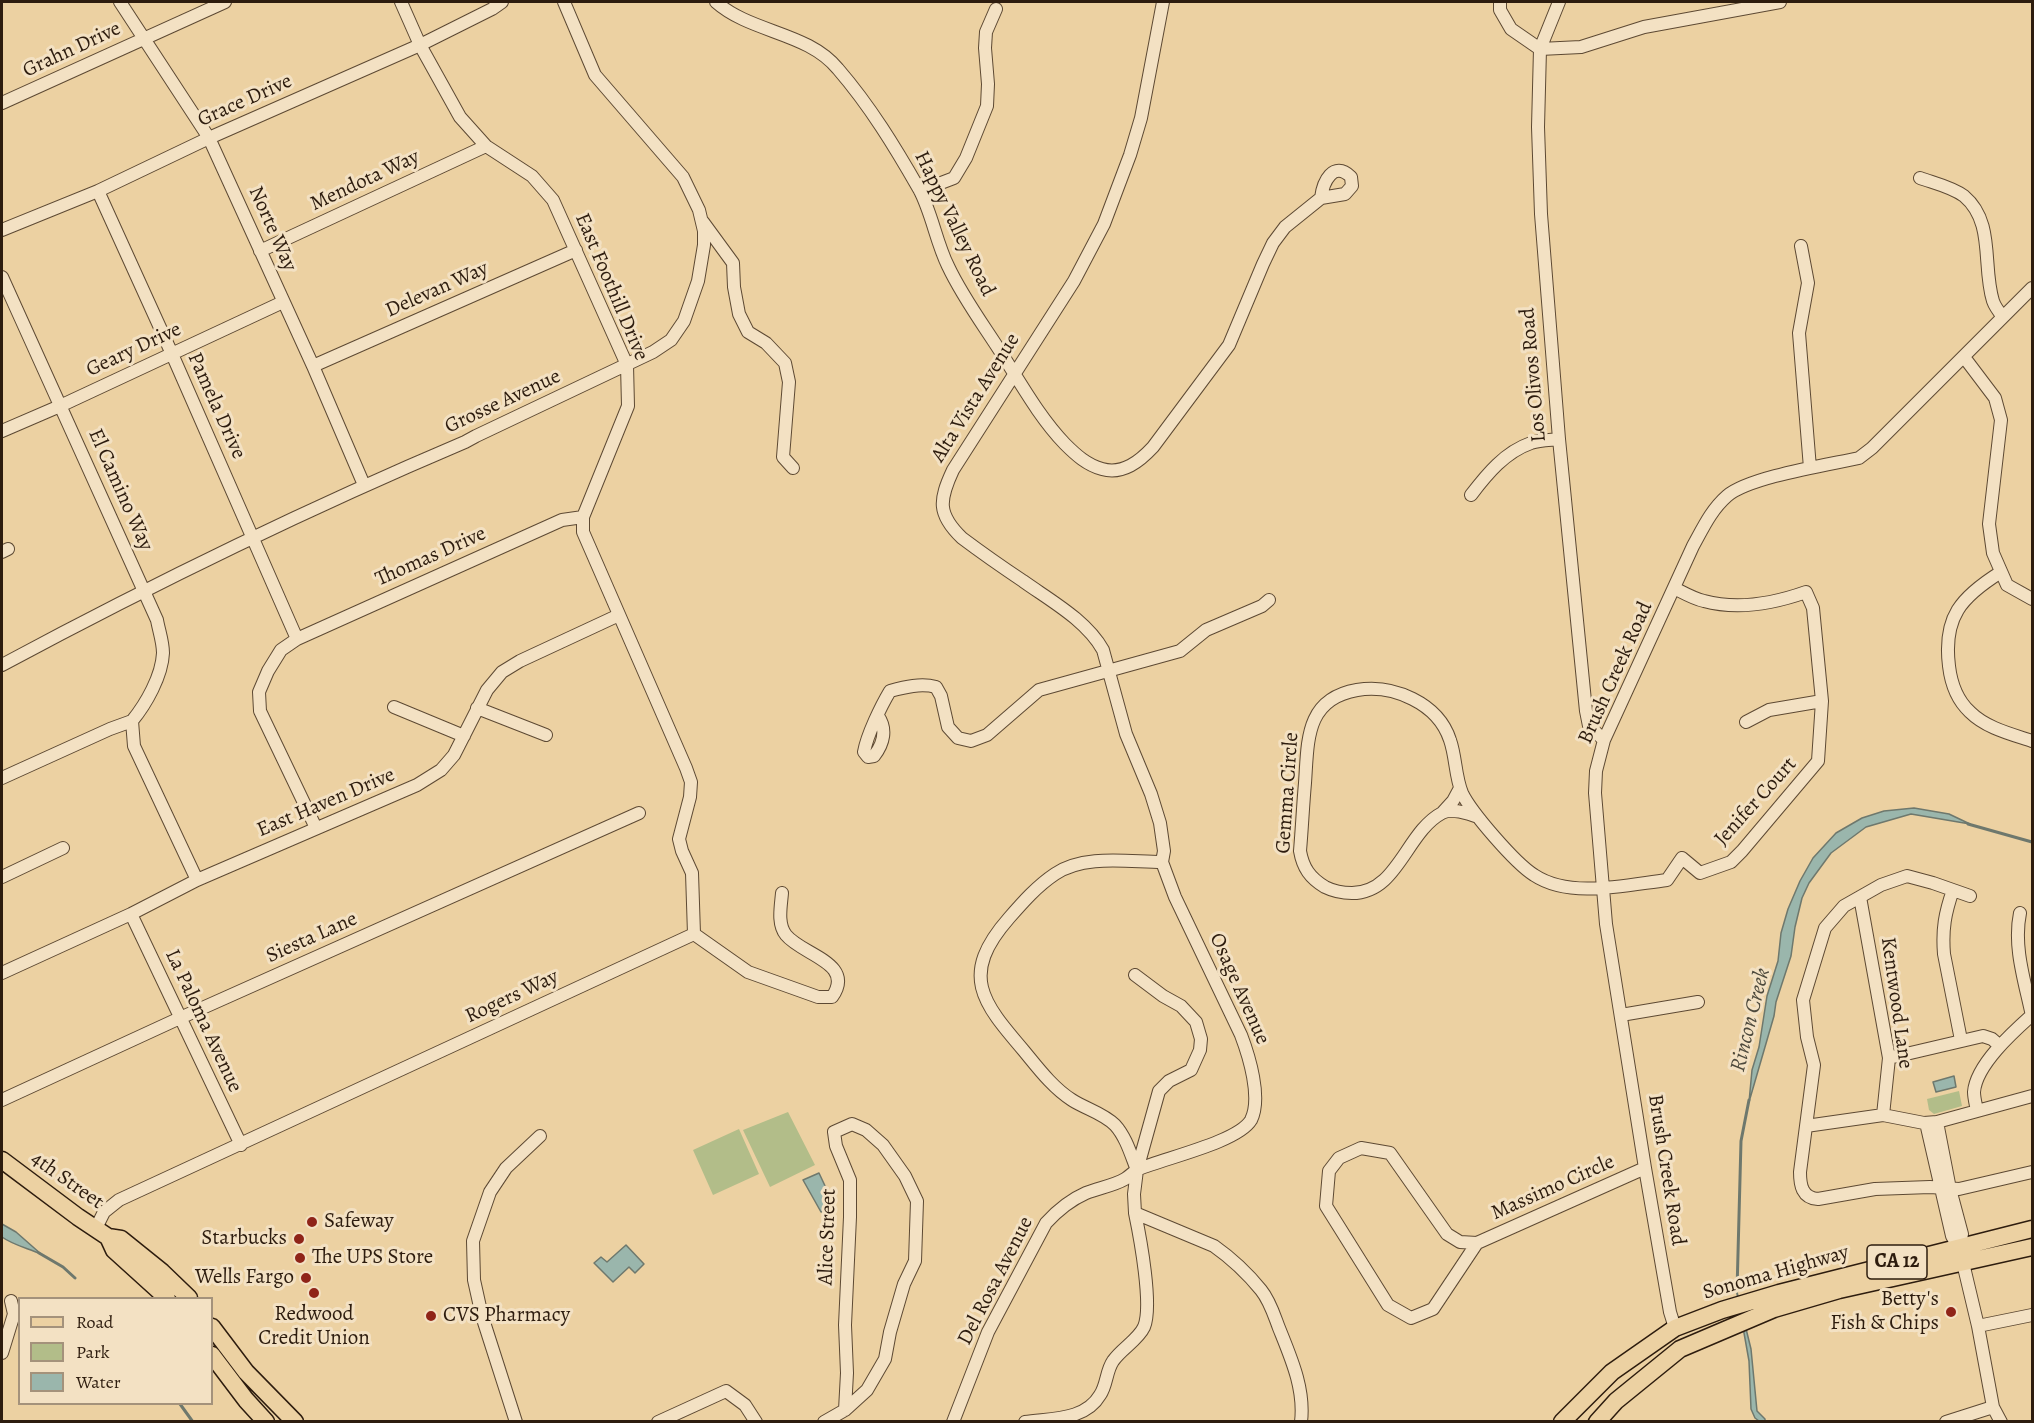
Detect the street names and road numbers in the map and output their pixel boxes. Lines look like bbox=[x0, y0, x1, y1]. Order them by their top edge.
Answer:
street label: Grahn Drive bbox=[19, 16, 125, 84]
street label: Grace Drive bbox=[194, 69, 296, 133]
street label: Mendota Way bbox=[306, 145, 424, 217]
street label: Happy Valley Road bbox=[908, 147, 1000, 301]
street label: Norte Way bbox=[242, 183, 302, 275]
street label: East Foothill Drive bbox=[569, 210, 653, 364]
street label: Delevan Way bbox=[382, 256, 492, 324]
street label: Los Olivos Road bbox=[1516, 307, 1552, 443]
street label: Geary Drive bbox=[83, 317, 185, 383]
street label: Alta Vista Avenue bbox=[926, 329, 1026, 467]
street label: Pamela Drive bbox=[181, 349, 251, 463]
street label: Grosse Avenue bbox=[441, 364, 565, 440]
street label: El Camino Way bbox=[82, 425, 158, 555]
street label: Thomas Drive bbox=[372, 521, 490, 593]
street label: Brush Creek Road bbox=[1573, 598, 1659, 748]
street label: Gemma Circle bbox=[1271, 731, 1305, 855]
street label: Jenifer Court bbox=[1710, 752, 1802, 852]
street label: East Haven Drive bbox=[253, 763, 399, 843]
street label: Siesta Lane bbox=[263, 907, 361, 969]
street label: Osage Avenue bbox=[1203, 929, 1275, 1049]
street label: Kentwood Lane bbox=[1874, 936, 1918, 1070]
street label: La Paloma Avenue bbox=[159, 945, 247, 1097]
street label: Rogers Way bbox=[461, 964, 563, 1030]
street label: Brush Creek Road bbox=[1642, 1092, 1690, 1248]
street label: 4th Street bbox=[26, 1147, 108, 1215]
street label: Massimo Circle bbox=[1488, 1150, 1618, 1226]
street label: Alice Street bbox=[814, 1188, 842, 1286]
street label: Del Rosa Avenue bbox=[953, 1212, 1039, 1350]
street label: Sonoma Highway bbox=[1700, 1240, 1852, 1306]
road number: CA 12 bbox=[1867, 1245, 1927, 1279]

